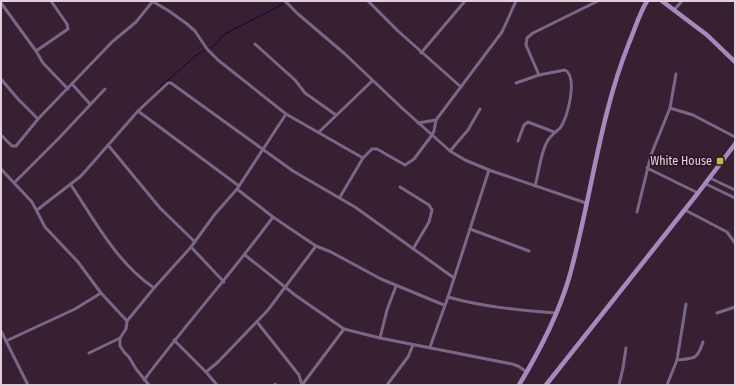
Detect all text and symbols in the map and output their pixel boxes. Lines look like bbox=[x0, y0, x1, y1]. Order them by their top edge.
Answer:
place label: White House bbox=[650, 154, 712, 168]
marker: White House bbox=[715, 156, 725, 166]

